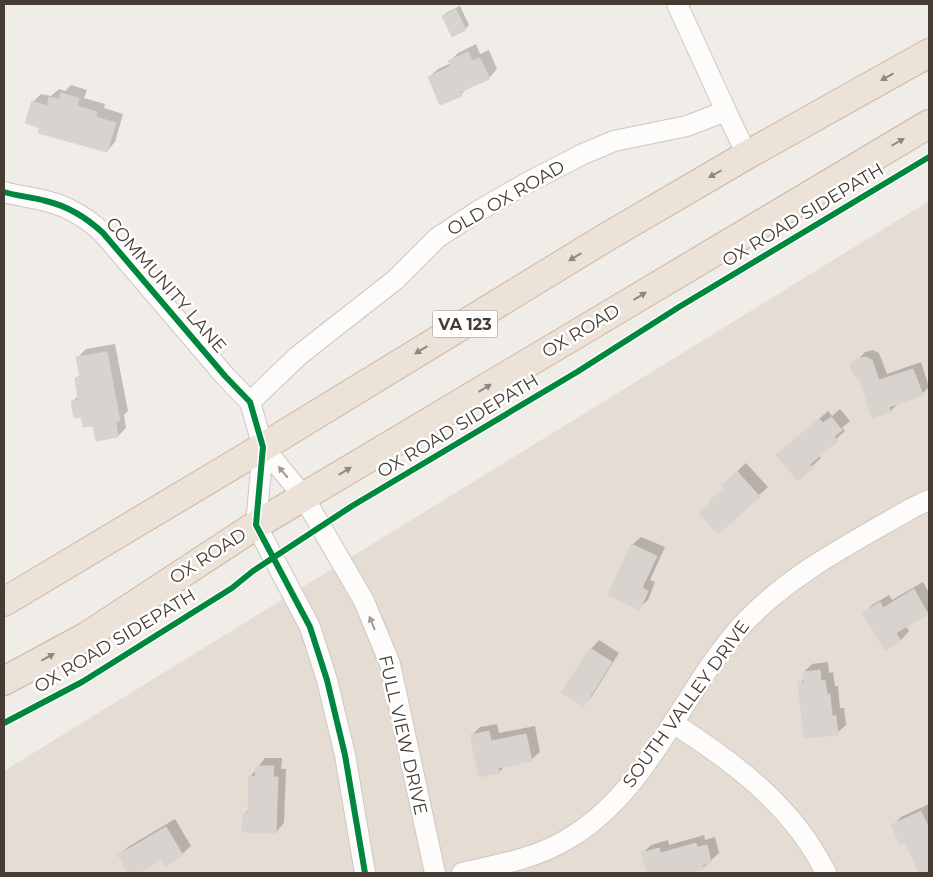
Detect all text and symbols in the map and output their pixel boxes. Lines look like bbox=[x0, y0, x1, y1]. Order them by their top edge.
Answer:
one-way arrow bbox=[880, 72, 893, 81]
one-way arrow bbox=[892, 138, 905, 147]
street label: OLD OX ROAD bbox=[443, 155, 569, 241]
street label: OX ROAD SIDEPATH bbox=[718, 158, 888, 272]
one-way arrow bbox=[708, 169, 721, 178]
street label: COMMUNITY LANE bbox=[101, 213, 231, 357]
one-way arrow bbox=[568, 252, 582, 261]
one-way arrow bbox=[633, 292, 646, 301]
street label: OX ROAD bbox=[538, 299, 624, 363]
road number: VA 123 bbox=[432, 310, 498, 338]
one-way arrow bbox=[415, 346, 428, 355]
street label: OX ROAD SIDEPATH bbox=[373, 369, 543, 483]
one-way arrow bbox=[478, 384, 491, 393]
one-way arrow bbox=[278, 466, 289, 478]
one-way arrow bbox=[339, 467, 352, 476]
street label: OX ROAD bbox=[166, 523, 250, 589]
street label: OX ROAD SIDEPATH bbox=[30, 584, 200, 698]
one-way arrow bbox=[368, 616, 376, 630]
street label: SOUTH VALLEY DRIVE bbox=[618, 616, 754, 792]
one-way arrow bbox=[41, 653, 56, 661]
street label: FULL VIEW DRIVE bbox=[374, 653, 432, 817]

